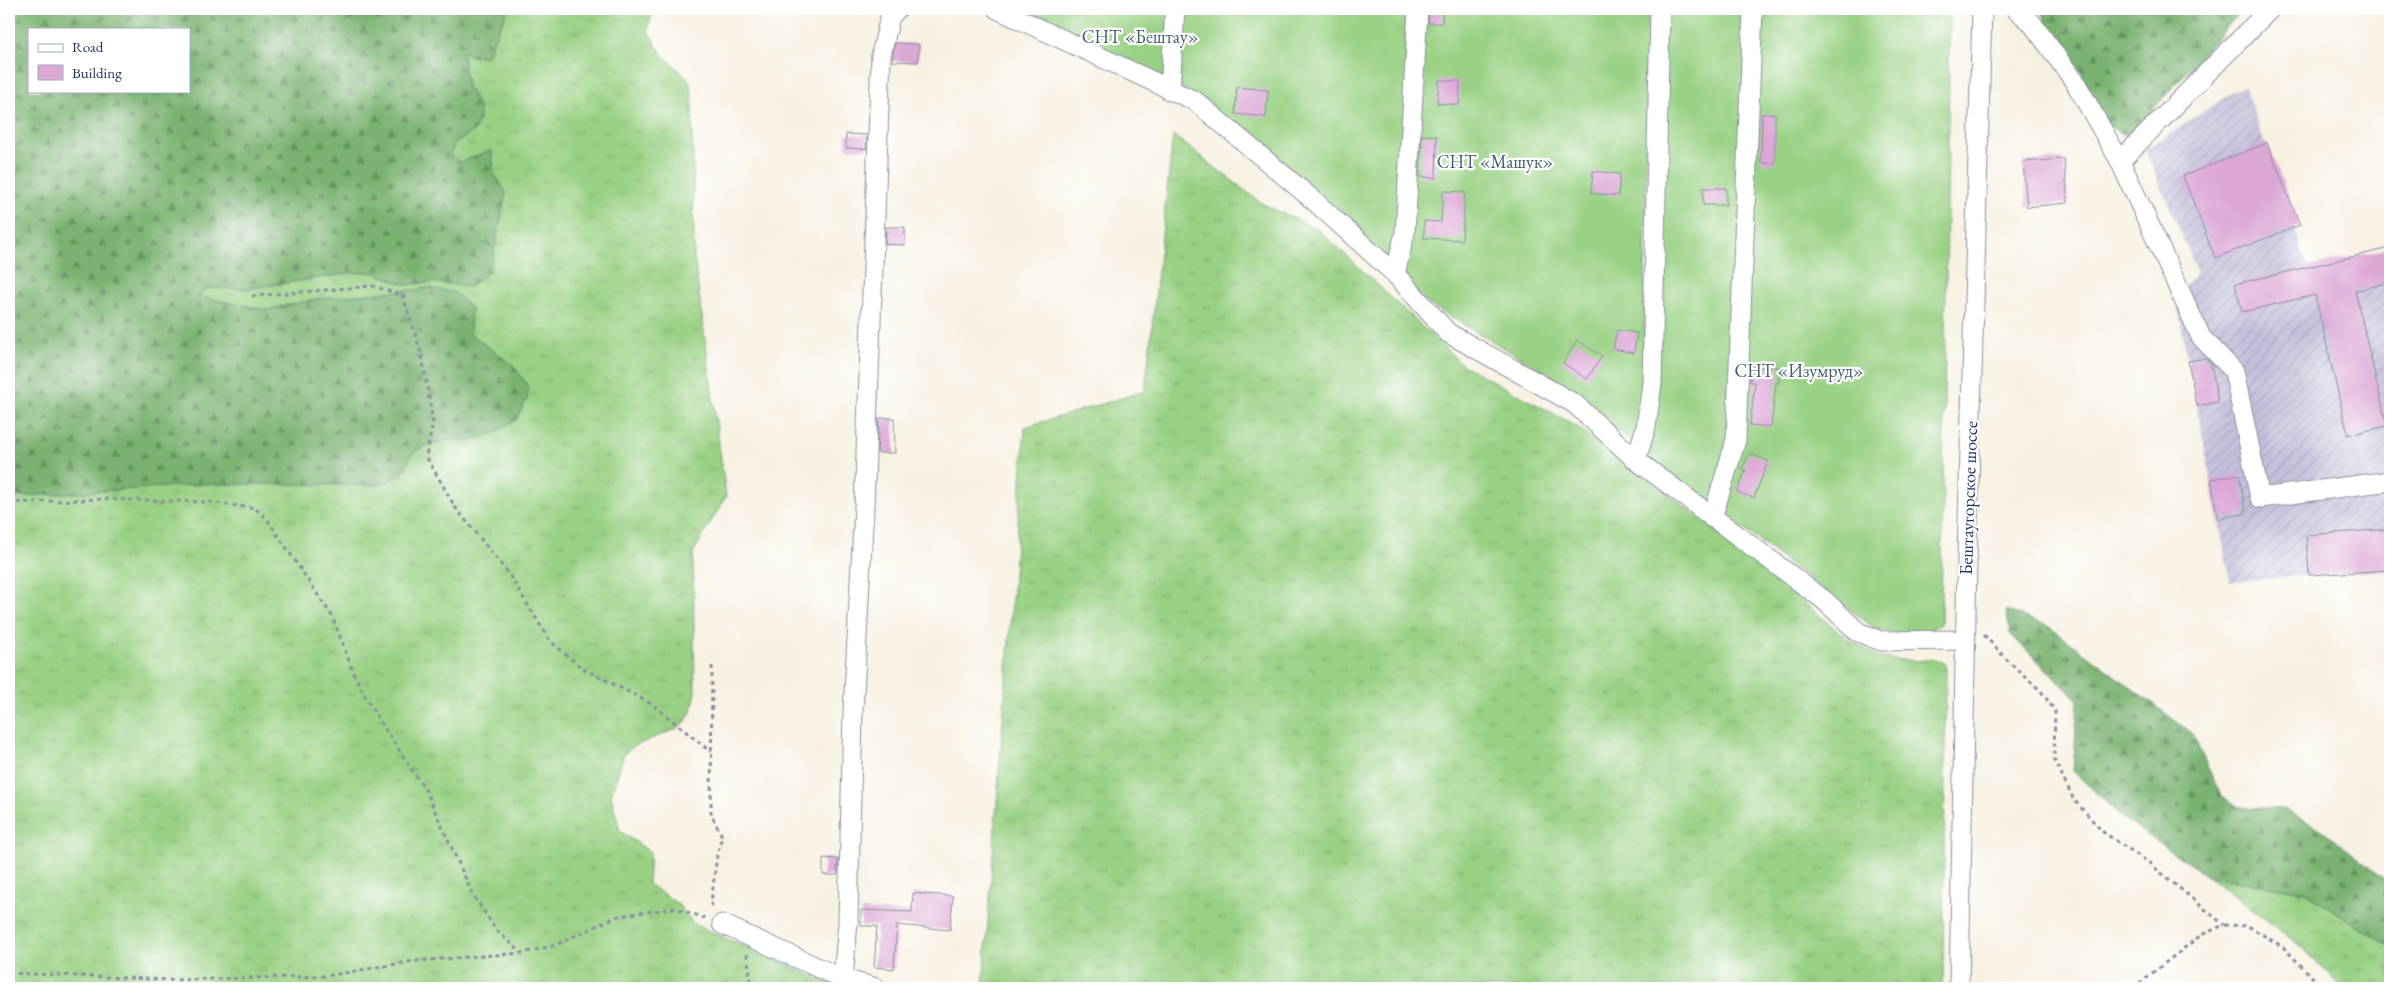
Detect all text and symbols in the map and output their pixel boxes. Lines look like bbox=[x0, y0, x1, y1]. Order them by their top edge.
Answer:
park label: СНТ «Бештау» bbox=[1082, 25, 1198, 48]
legend bbox=[28, 28, 190, 92]
text: Road bbox=[72, 37, 104, 56]
text: Building bbox=[72, 63, 122, 82]
park label: СНТ «Машук» bbox=[1437, 150, 1553, 173]
park label: СНТ «Изумруд» bbox=[1734, 359, 1864, 382]
street label: Бештаугорское шоссе bbox=[1954, 421, 1982, 575]

